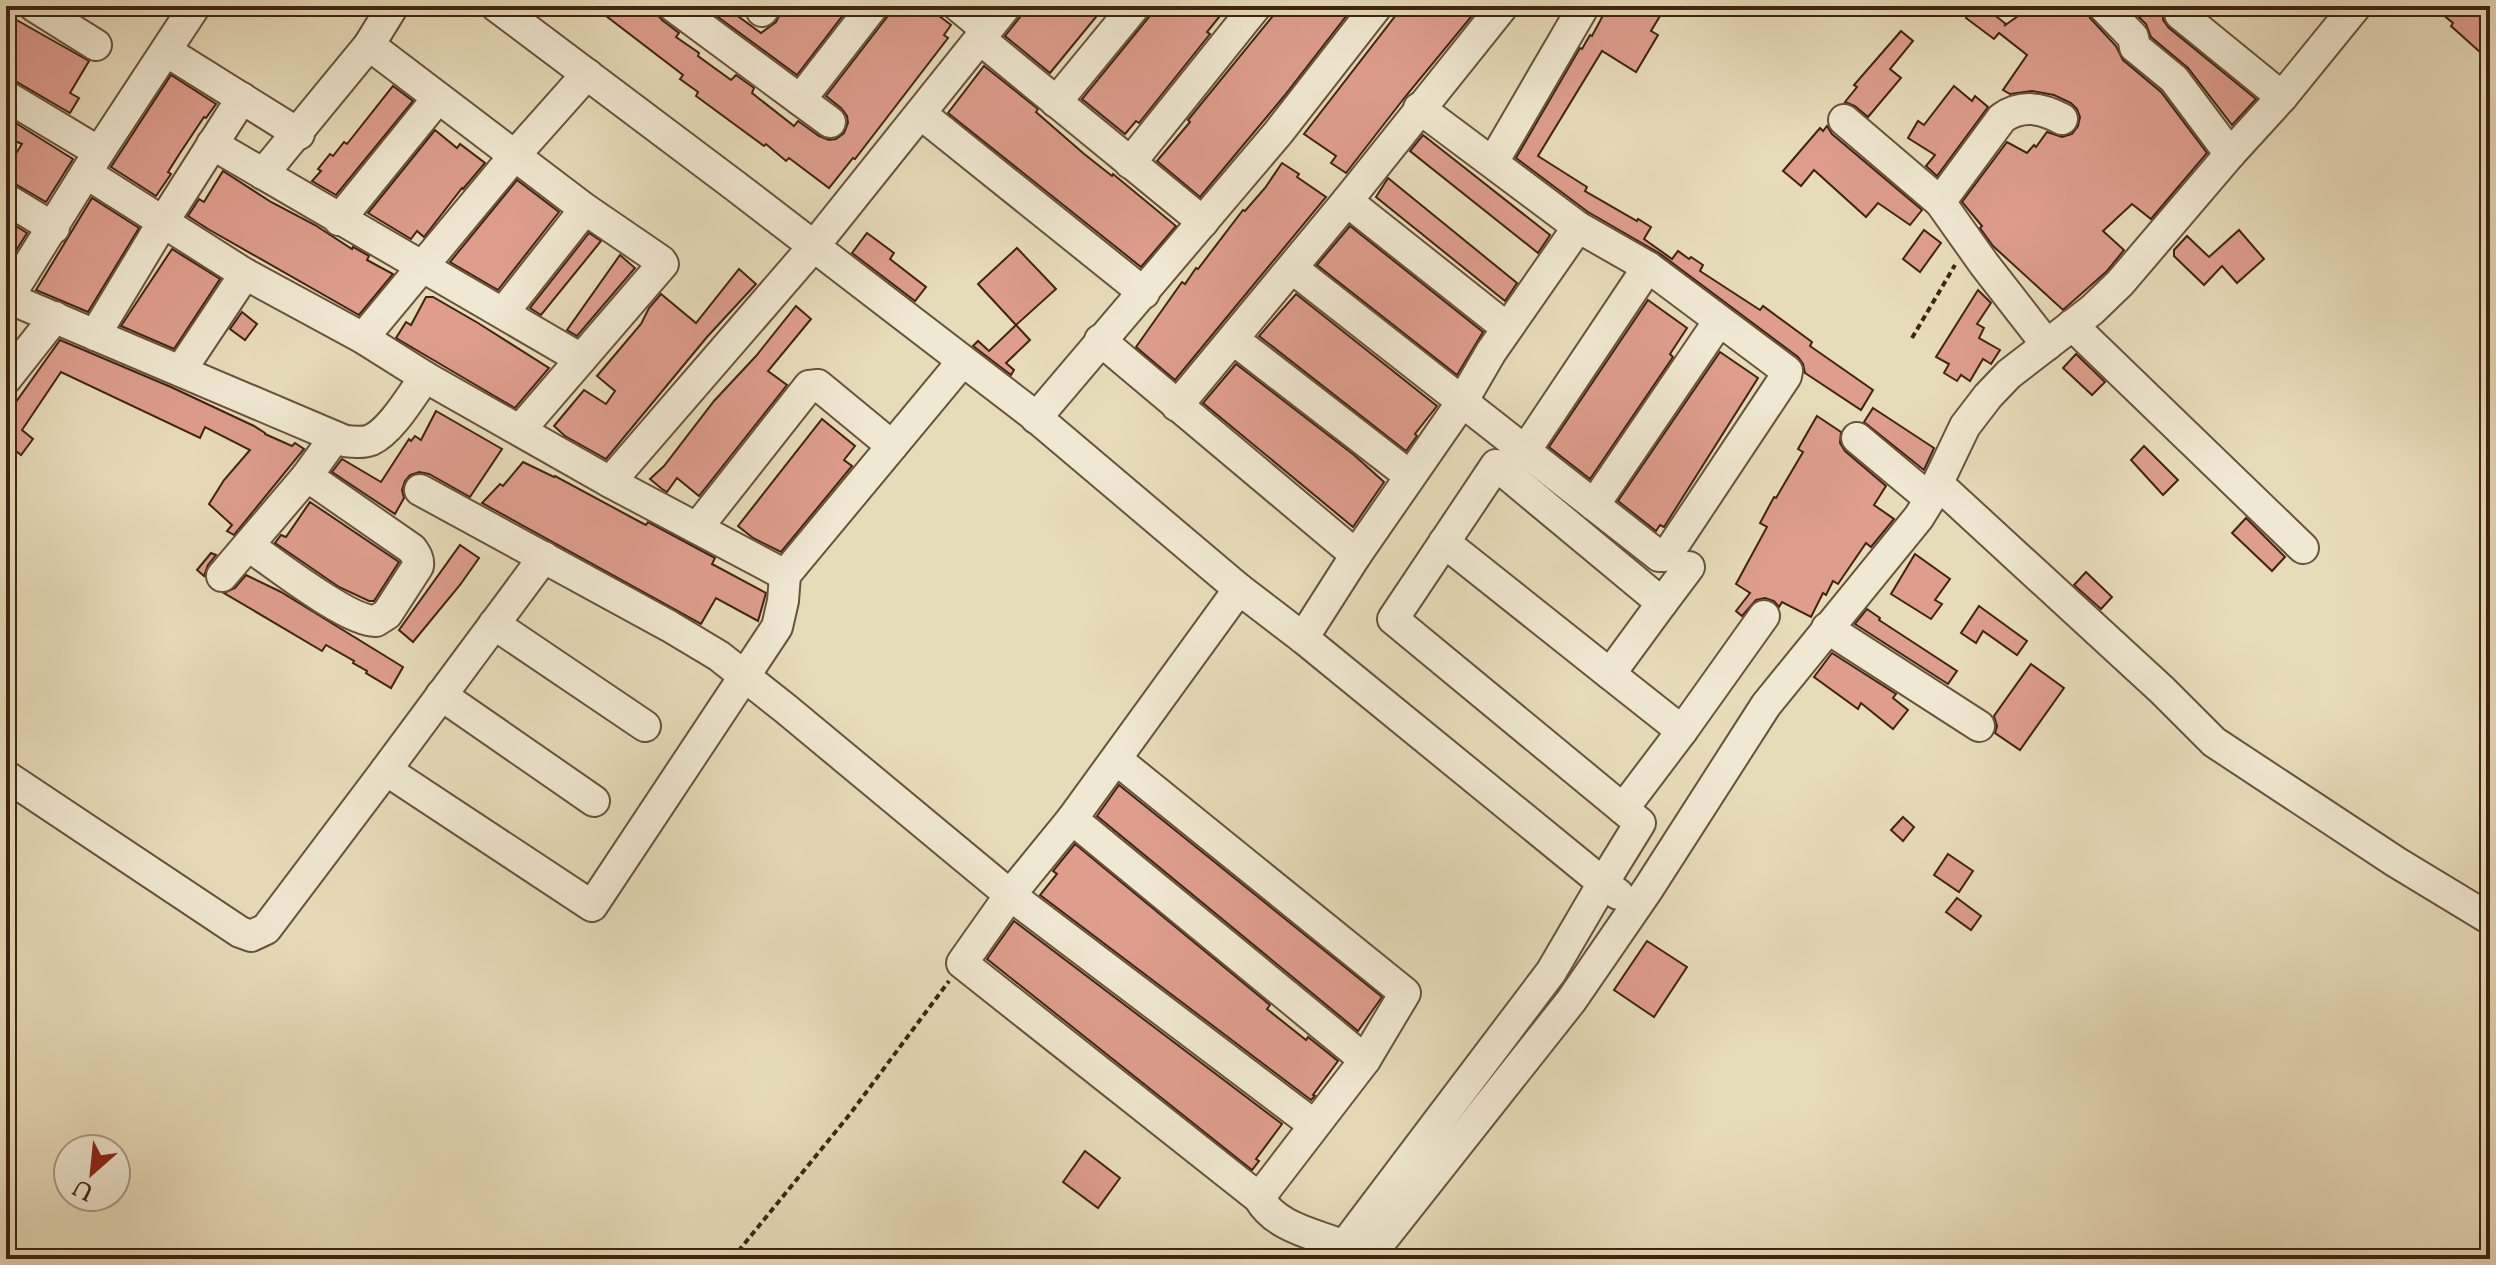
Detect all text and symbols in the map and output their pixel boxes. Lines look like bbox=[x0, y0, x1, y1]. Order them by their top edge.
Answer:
north arrow bbox=[52, 1133, 132, 1213]
text: U bbox=[69, 1170, 100, 1206]

